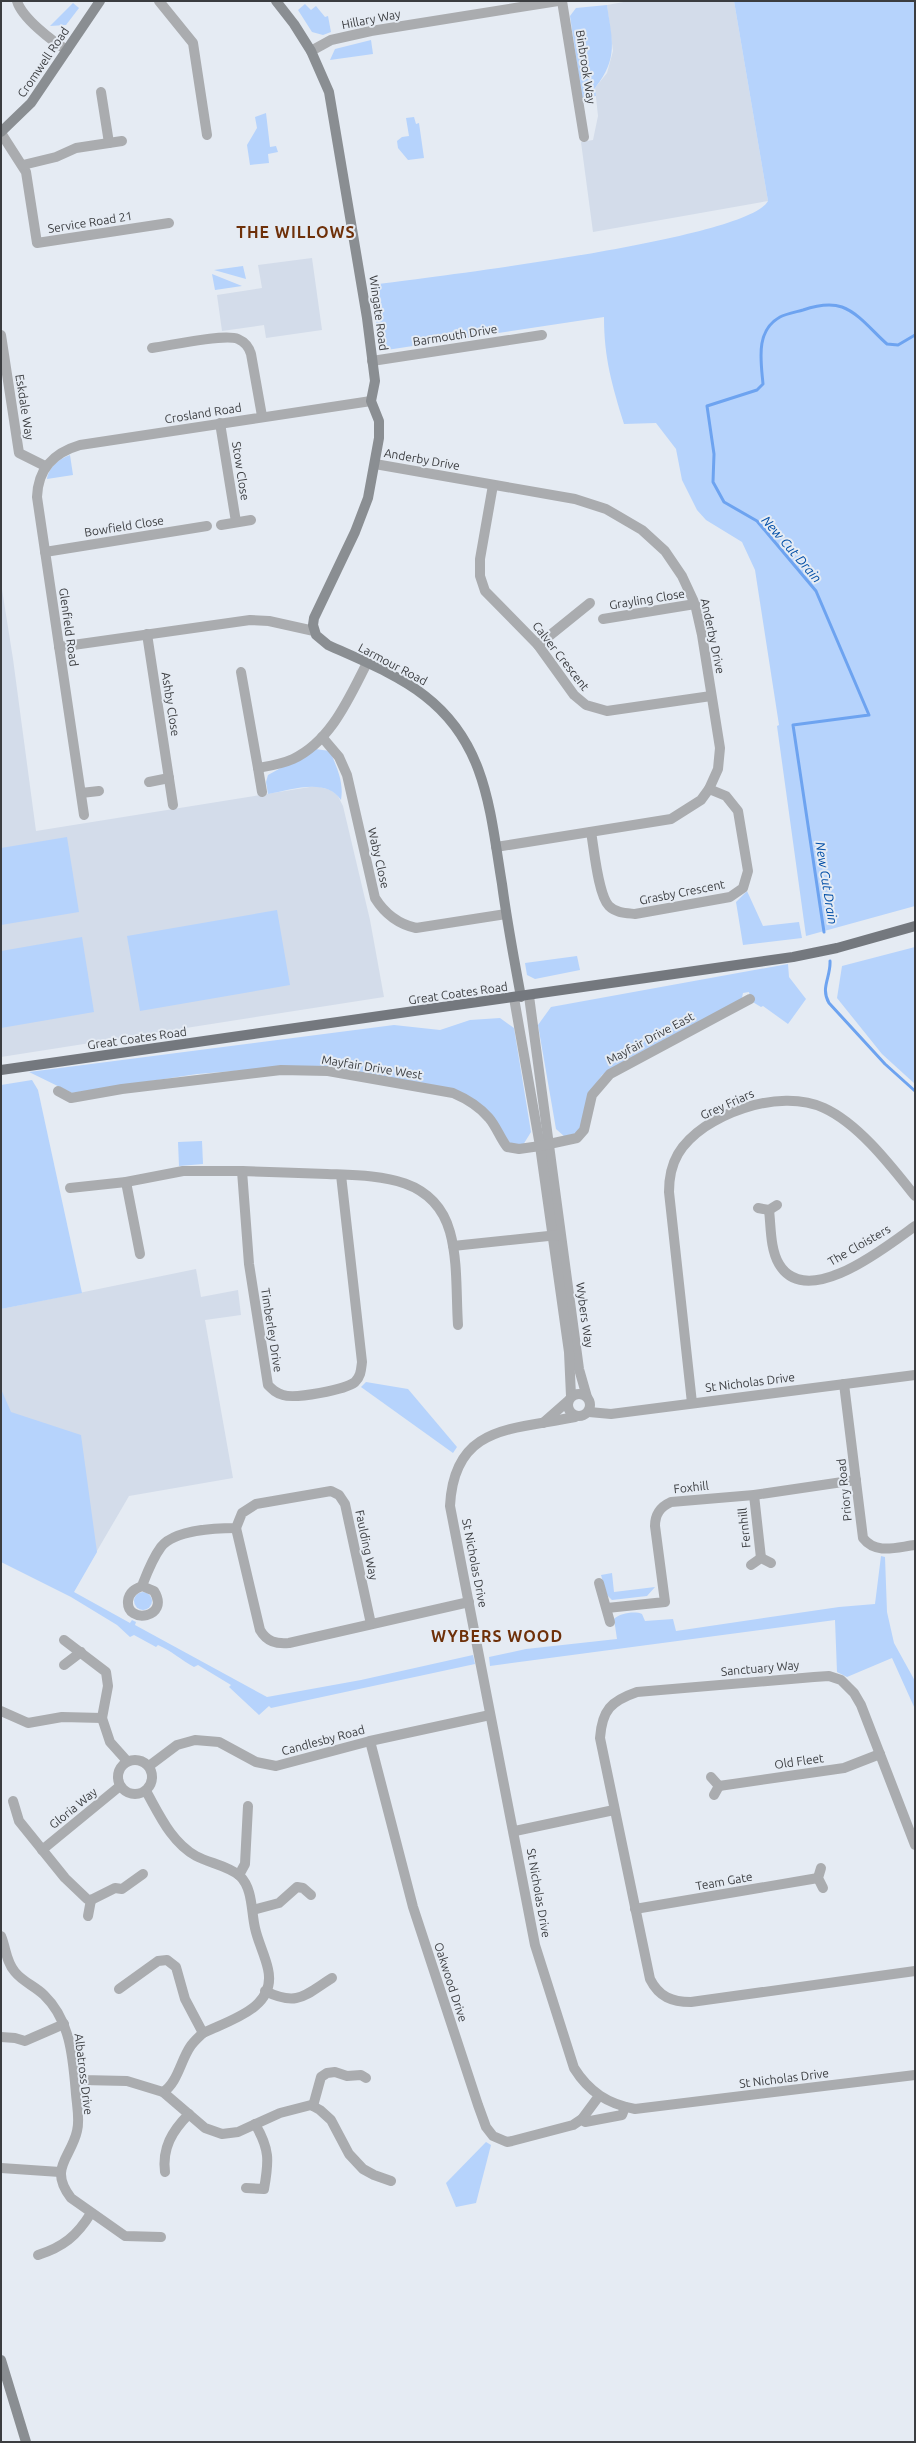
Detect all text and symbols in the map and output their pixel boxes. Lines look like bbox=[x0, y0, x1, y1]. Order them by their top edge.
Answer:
street label: Hillary Way bbox=[340, 7, 402, 31]
street label: Cromwell Road bbox=[15, 24, 71, 100]
street label: Binbrook Way bbox=[574, 29, 598, 105]
street label: Service Road 21 bbox=[47, 209, 133, 235]
district label: THE WILLOWS bbox=[236, 223, 356, 241]
street label: Wingate Road bbox=[367, 275, 391, 351]
street label: Barmouth Drive bbox=[412, 322, 498, 348]
street label: Eskdale Way bbox=[13, 373, 37, 441]
street label: Crosland Road bbox=[164, 400, 242, 426]
street label: Stow Close bbox=[230, 441, 252, 501]
street label: Anderby Drive bbox=[383, 446, 461, 472]
street label: Bowfield Close bbox=[83, 513, 165, 539]
water label: New Cut Drain bbox=[759, 513, 825, 585]
street label: Glenfield Road bbox=[57, 587, 81, 667]
street label: Grayling Close bbox=[608, 587, 686, 611]
street label: Anderby Drive bbox=[699, 597, 727, 675]
street label: Calver Crescent bbox=[530, 619, 592, 693]
street label: Larmour Road bbox=[356, 640, 430, 688]
street label: Ashby Close bbox=[160, 671, 182, 737]
street label: Waby Close bbox=[366, 826, 392, 890]
water label: New Cut Drain bbox=[814, 841, 840, 925]
street label: Grasby Crescent bbox=[638, 877, 726, 907]
street label: Great Coates Road bbox=[407, 980, 509, 1006]
street label: Mayfair Drive East bbox=[604, 1009, 696, 1067]
street label: Great Coates Road bbox=[86, 1025, 188, 1051]
street label: Mayfair Drive West bbox=[321, 1053, 424, 1081]
street label: Grey Friars bbox=[698, 1086, 756, 1122]
street label: The Cloisters bbox=[826, 1222, 892, 1268]
street label: Wybers Way bbox=[574, 1281, 596, 1349]
street label: Timberley Drive bbox=[259, 1287, 285, 1373]
street label: St Nicholas Drive bbox=[704, 1370, 796, 1394]
street label: Priory Road bbox=[834, 1458, 854, 1522]
street label: Foxhill bbox=[673, 1479, 709, 1495]
street label: Fernhill bbox=[735, 1507, 753, 1549]
street label: Faulding Way bbox=[353, 1509, 381, 1581]
street label: St Nicholas Drive bbox=[460, 1517, 490, 1609]
district label: WYBERS WOOD bbox=[431, 1627, 563, 1645]
street label: Sanctuary Way bbox=[720, 1658, 800, 1678]
street label: Candlesby Road bbox=[280, 1723, 366, 1757]
street label: Old Fleet bbox=[774, 1751, 825, 1771]
street label: Gloria Way bbox=[47, 1785, 100, 1831]
street label: St Nicholas Drive bbox=[525, 1847, 553, 1939]
street label: Team Gate bbox=[695, 1870, 753, 1892]
street label: Oakwood Drive bbox=[432, 1941, 470, 2023]
street label: Albatross Drive bbox=[73, 2033, 95, 2115]
street label: St Nicholas Drive bbox=[738, 2066, 830, 2090]

